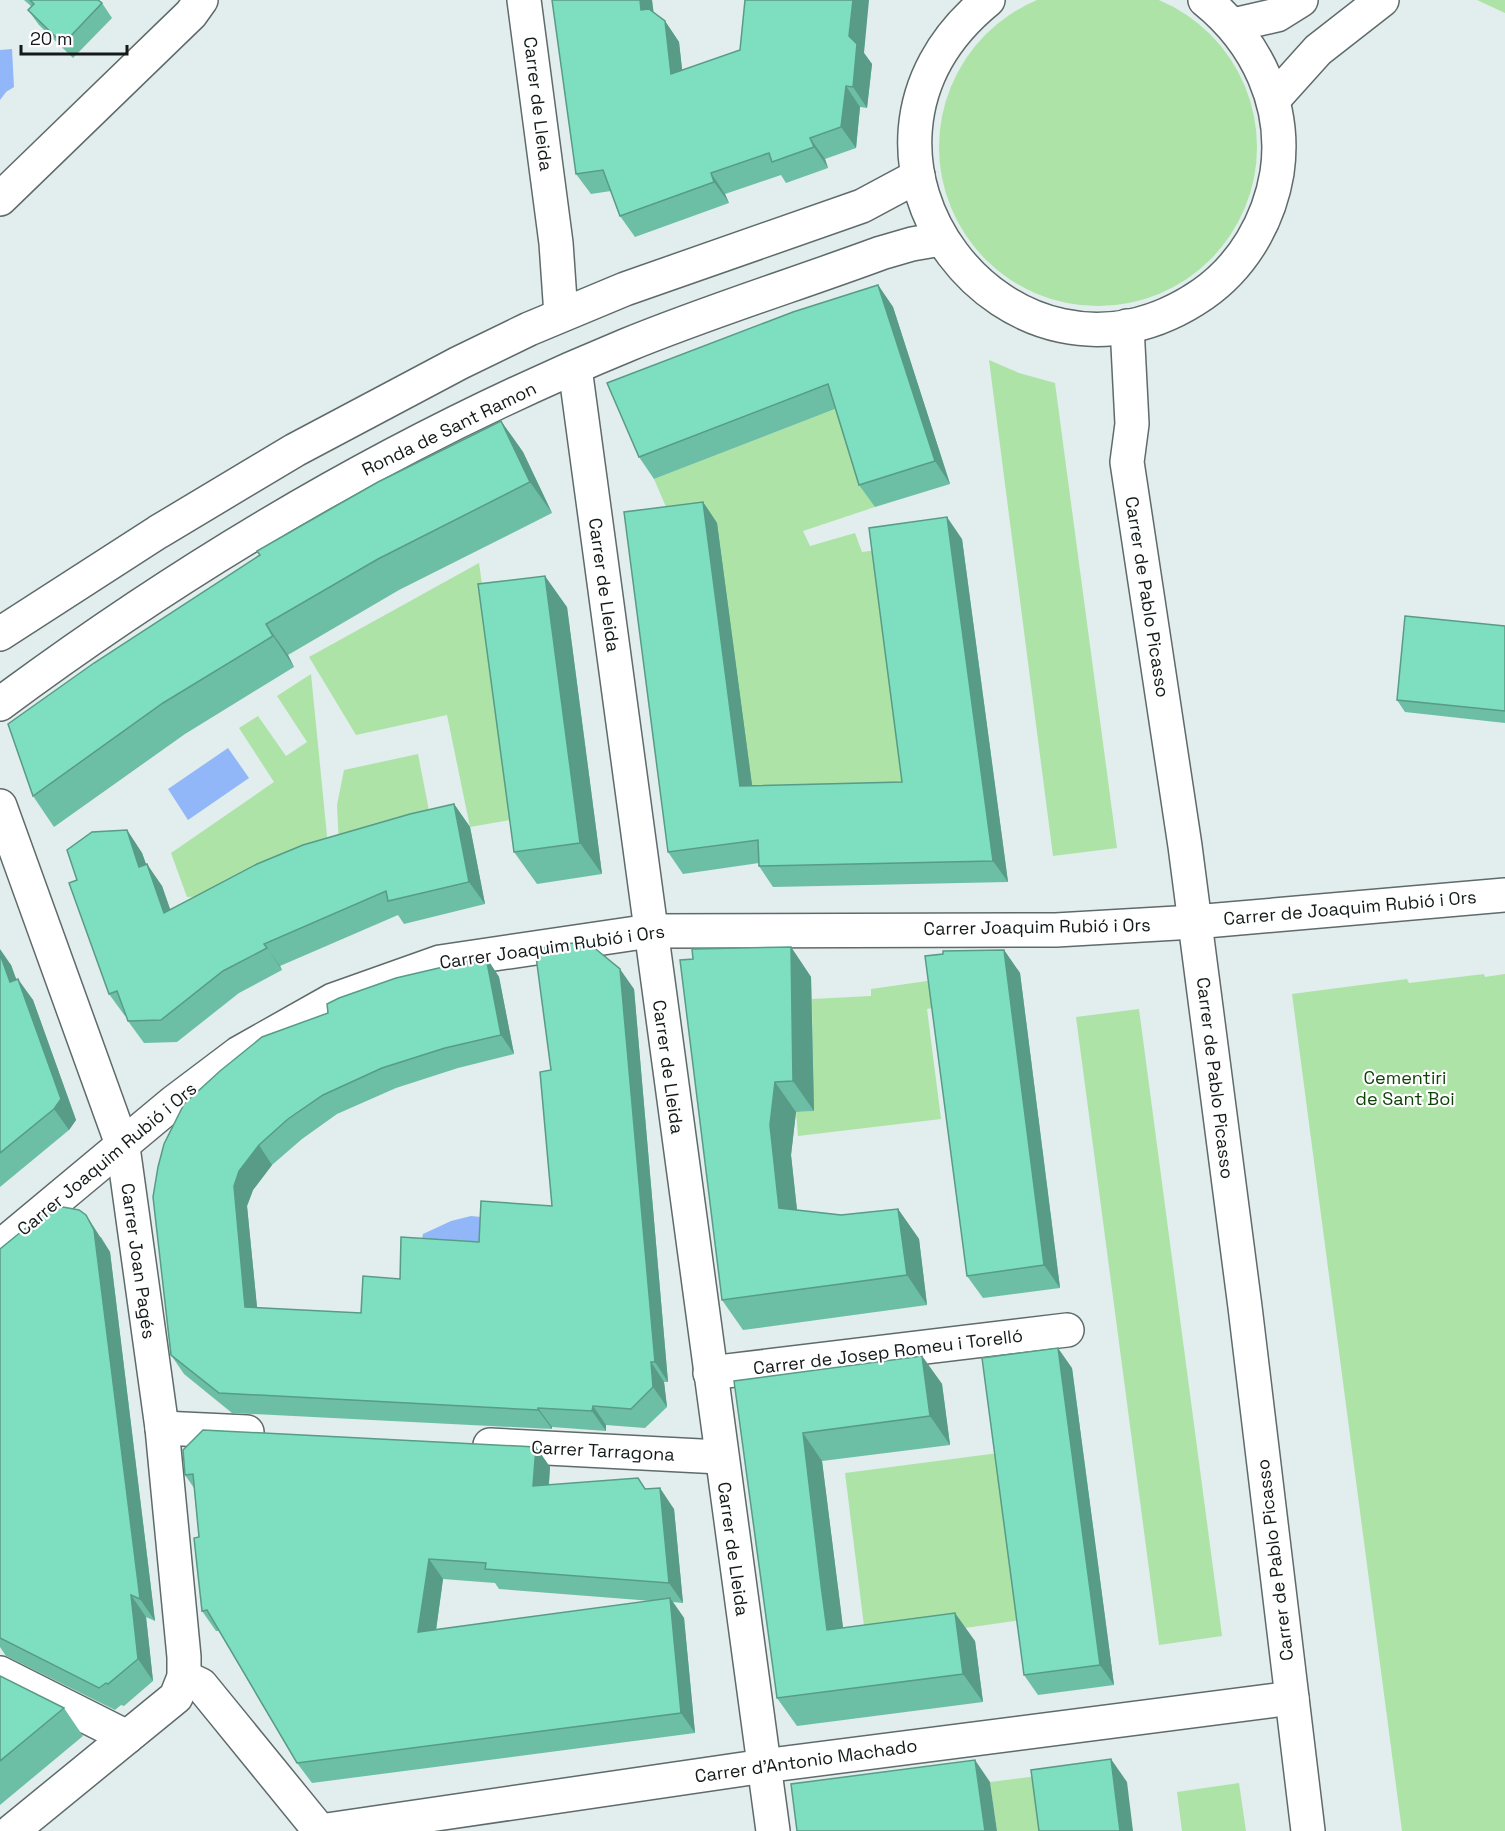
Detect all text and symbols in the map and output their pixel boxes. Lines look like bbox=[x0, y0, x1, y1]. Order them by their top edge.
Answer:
scale bar bbox=[21, 18, 128, 56]
text: 20 m bbox=[30, 27, 73, 50]
street label: Carrer de Lleida bbox=[519, 35, 558, 173]
street label: Ronda de Sant Ramon bbox=[358, 376, 540, 481]
street label: Carrer de Pablo Picasso bbox=[1120, 495, 1175, 699]
street label: Carrer de Lleida bbox=[584, 516, 625, 654]
street label: Carrer de Joaquim Rubió i Ors bbox=[1222, 885, 1477, 930]
street label: Carrer Joaquim Rubió i Ors bbox=[923, 913, 1151, 940]
street label: Carrer Joaquim Rubió i Ors bbox=[438, 919, 666, 974]
street label: Carrer de Pablo Picasso bbox=[1192, 976, 1239, 1180]
street label: Carrer de Lleida bbox=[648, 998, 689, 1136]
park label: Cementiri de Sant Boi bbox=[1355, 1066, 1455, 1110]
street label: Carrer Joaquim Rubió i Ors bbox=[12, 1077, 201, 1240]
street label: Carrer Joan Pagés bbox=[116, 1182, 161, 1340]
street label: Carrer de Josep Romeu i Torelló bbox=[752, 1324, 1024, 1379]
street label: Carrer Tarragona bbox=[531, 1435, 675, 1466]
street label: Carrer de Pablo Picasso bbox=[1251, 1458, 1298, 1662]
street label: Carrer de Lleida bbox=[713, 1480, 754, 1618]
street label: Carrer d'Antonio Machado bbox=[693, 1733, 919, 1788]

